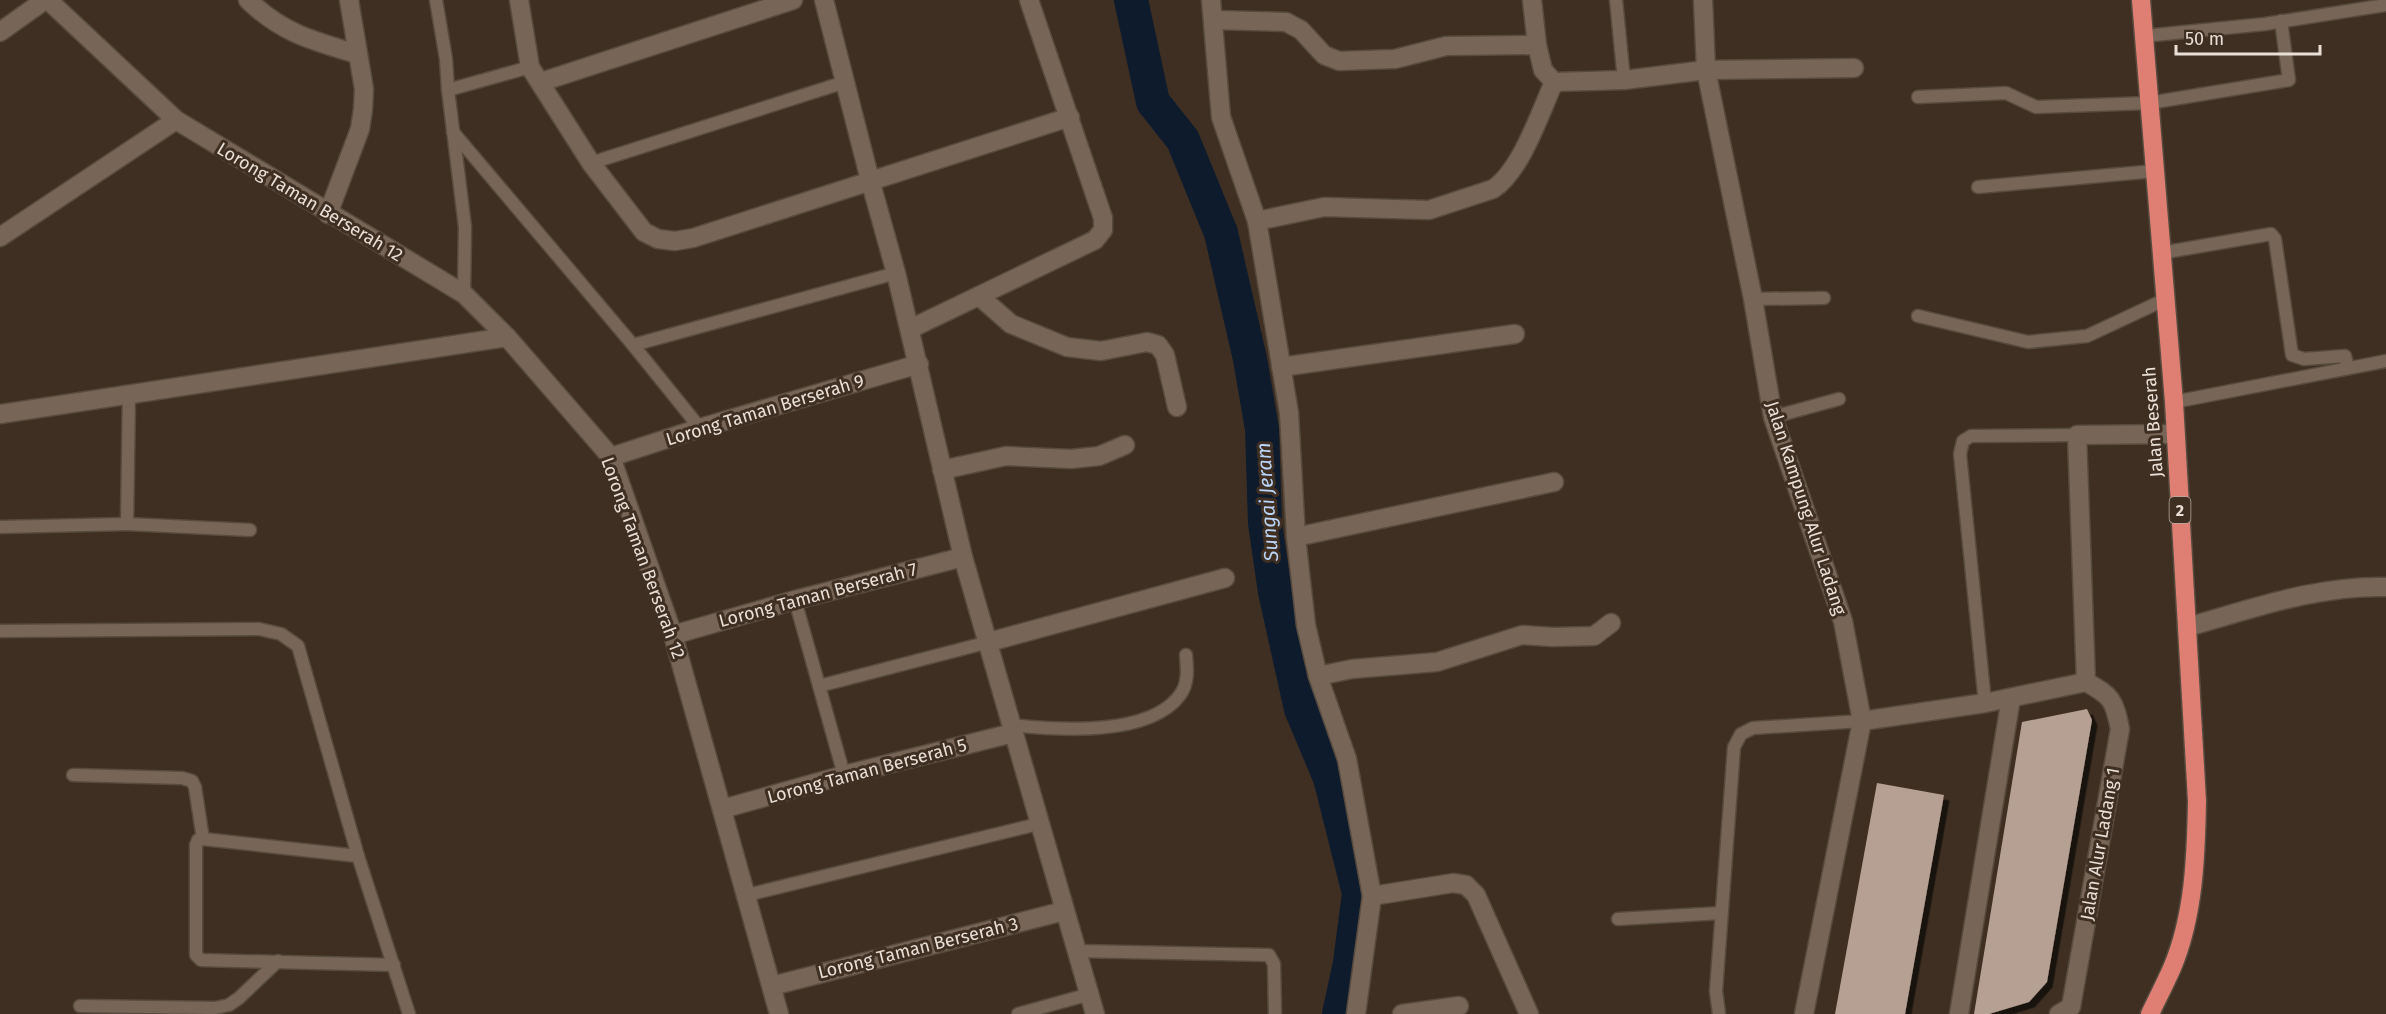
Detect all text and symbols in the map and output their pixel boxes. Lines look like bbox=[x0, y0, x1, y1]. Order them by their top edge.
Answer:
scale bar bbox=[2176, 18, 2320, 56]
text: 50 m bbox=[2185, 28, 2224, 50]
street label: Lorong Taman Berserah 12 bbox=[213, 138, 407, 266]
street label: Jalan Beserah bbox=[2138, 366, 2168, 478]
street label: Lorong Taman Berserah 9 bbox=[663, 369, 867, 451]
street label: Jalan Kampung Alur Ladang bbox=[1761, 398, 1851, 618]
water label: Sungai Jeram bbox=[1251, 442, 1283, 563]
street label: Lorong Taman Berserah 12 bbox=[596, 454, 690, 662]
road number: 2 bbox=[2170, 497, 2190, 523]
street label: Lorong Taman Berserah 7 bbox=[716, 558, 920, 632]
street label: Lorong Taman Berserah 5 bbox=[765, 734, 969, 808]
street label: Jalan Alur Ladang 1 bbox=[2076, 766, 2124, 922]
street label: Lorong Taman Berserah 3 bbox=[816, 912, 1020, 984]

